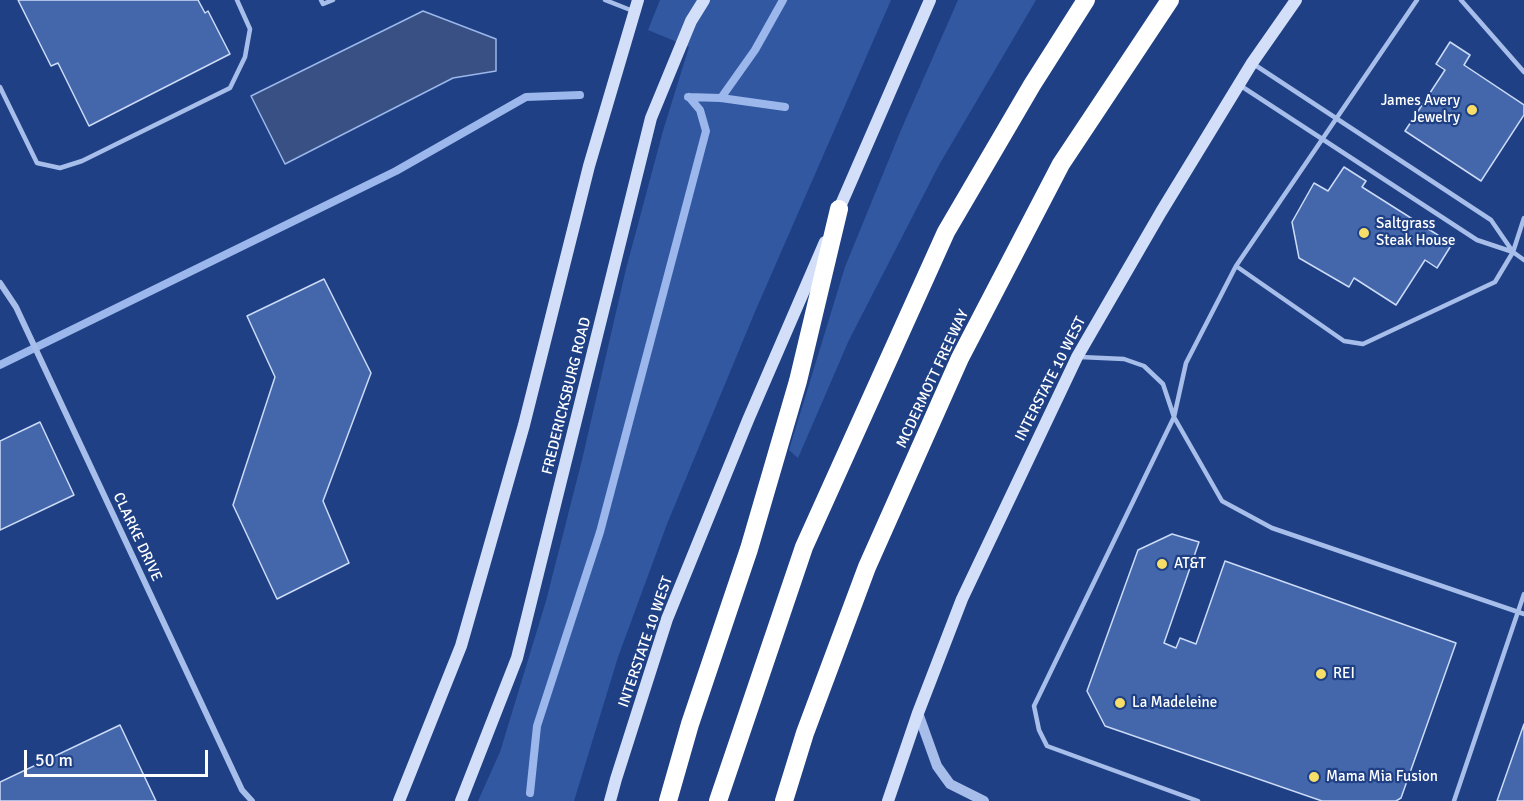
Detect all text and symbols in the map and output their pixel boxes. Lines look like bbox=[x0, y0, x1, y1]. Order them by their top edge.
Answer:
place label: James Avery Jewelry bbox=[1381, 92, 1460, 127]
marker: James Avery Jewelry bbox=[1465, 103, 1479, 117]
place label: Saltgrass Steak House bbox=[1376, 215, 1456, 250]
marker: Saltgrass Steak House bbox=[1357, 226, 1371, 240]
street label: MCDERMOTT FREEWAY bbox=[893, 307, 973, 451]
street label: INTERSTATE 10 WEST bbox=[1012, 314, 1090, 444]
street label: FREDERICKSBURG ROAD bbox=[539, 315, 595, 477]
street label: CLARKE DRIVE bbox=[109, 490, 165, 584]
place label: AT&T bbox=[1174, 555, 1206, 573]
marker: AT&T bbox=[1155, 557, 1169, 571]
street label: INTERSTATE 10 WEST bbox=[615, 574, 677, 710]
place label: REI bbox=[1333, 665, 1355, 683]
marker: REI bbox=[1314, 667, 1328, 681]
place label: La Madeleine bbox=[1132, 694, 1217, 712]
marker: La Madeleine bbox=[1113, 696, 1127, 710]
scale bar bbox=[27, 738, 212, 776]
text: 50 m bbox=[35, 749, 73, 771]
place label: Mama Mia Fusion bbox=[1326, 768, 1438, 786]
marker: Mama Mia Fusion bbox=[1307, 770, 1321, 784]

